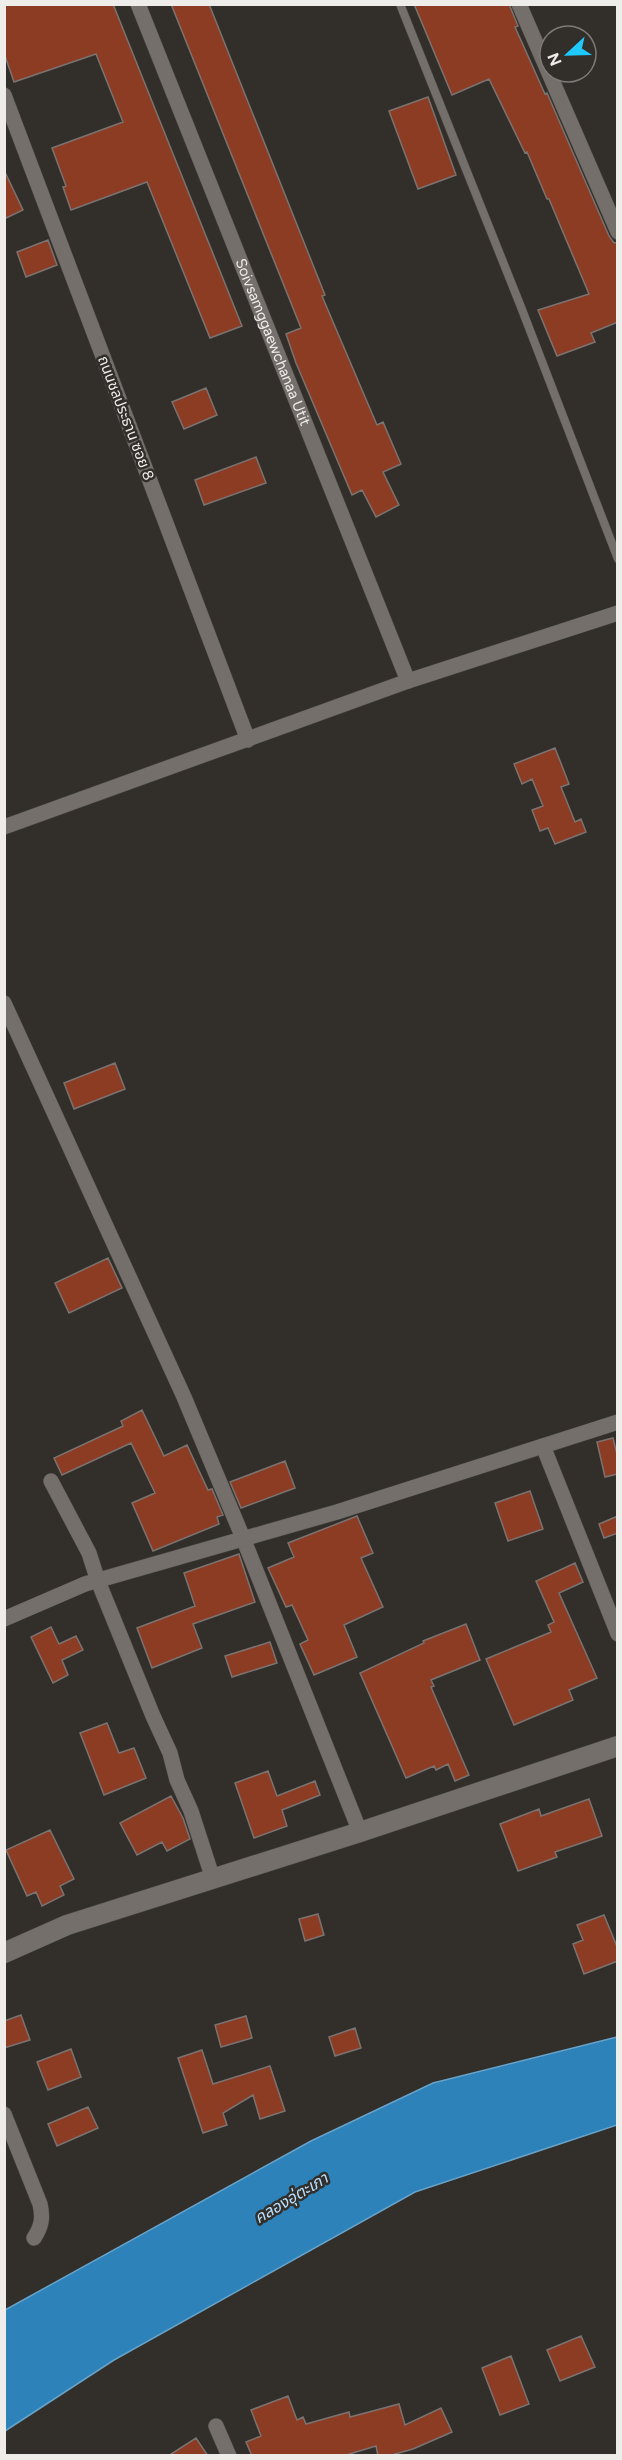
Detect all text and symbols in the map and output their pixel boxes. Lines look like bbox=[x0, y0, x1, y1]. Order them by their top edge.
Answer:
north arrow bbox=[538, 24, 598, 84]
text: N bbox=[543, 50, 566, 69]
street label: Soivsamggaewchanaa Utit bbox=[231, 256, 314, 429]
street label: ถนนชลประธาน ซอย 8 bbox=[94, 353, 158, 483]
water label: คลองอุ่ตะเภา bbox=[251, 2168, 333, 2228]

